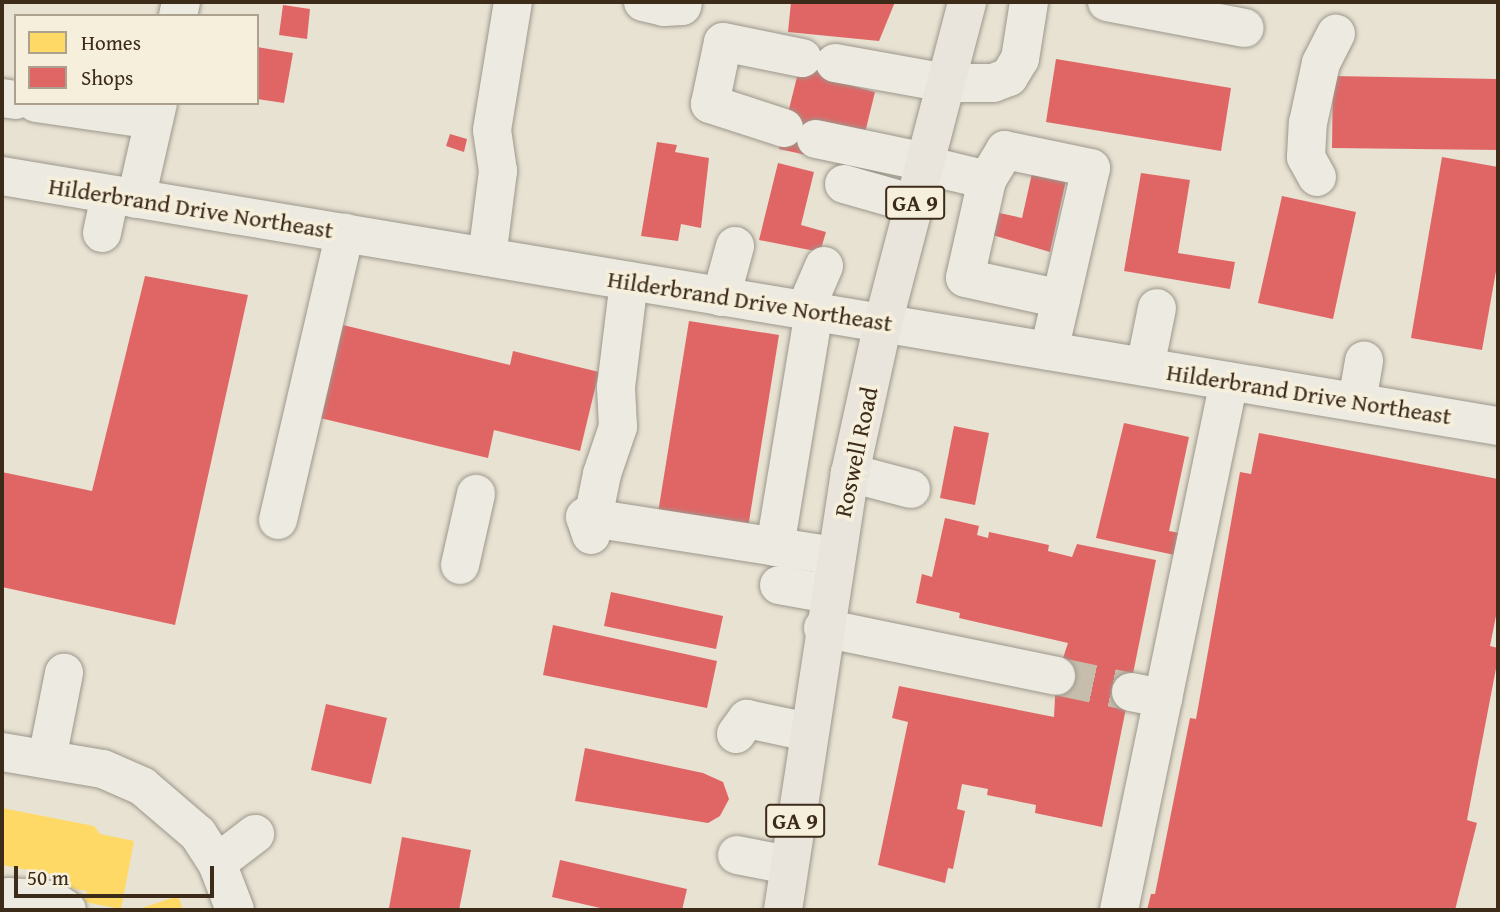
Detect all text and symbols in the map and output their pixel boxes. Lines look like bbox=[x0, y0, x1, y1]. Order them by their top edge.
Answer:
legend bbox=[14, 14, 259, 105]
text: Homes bbox=[81, 27, 141, 58]
text: Shops bbox=[81, 62, 133, 93]
street label: Hilderbrand Drive Northeast bbox=[47, 171, 335, 245]
road number: GA 9 bbox=[884, 184, 946, 222]
street label: Hilderbrand Drive Northeast bbox=[606, 264, 894, 338]
street label: Hilderbrand Drive Northeast bbox=[1165, 357, 1453, 431]
street label: Roswell Road bbox=[828, 384, 884, 520]
road number: GA 9 bbox=[764, 802, 826, 841]
scale bar bbox=[18, 852, 217, 896]
text: 50 m bbox=[27, 862, 69, 893]

